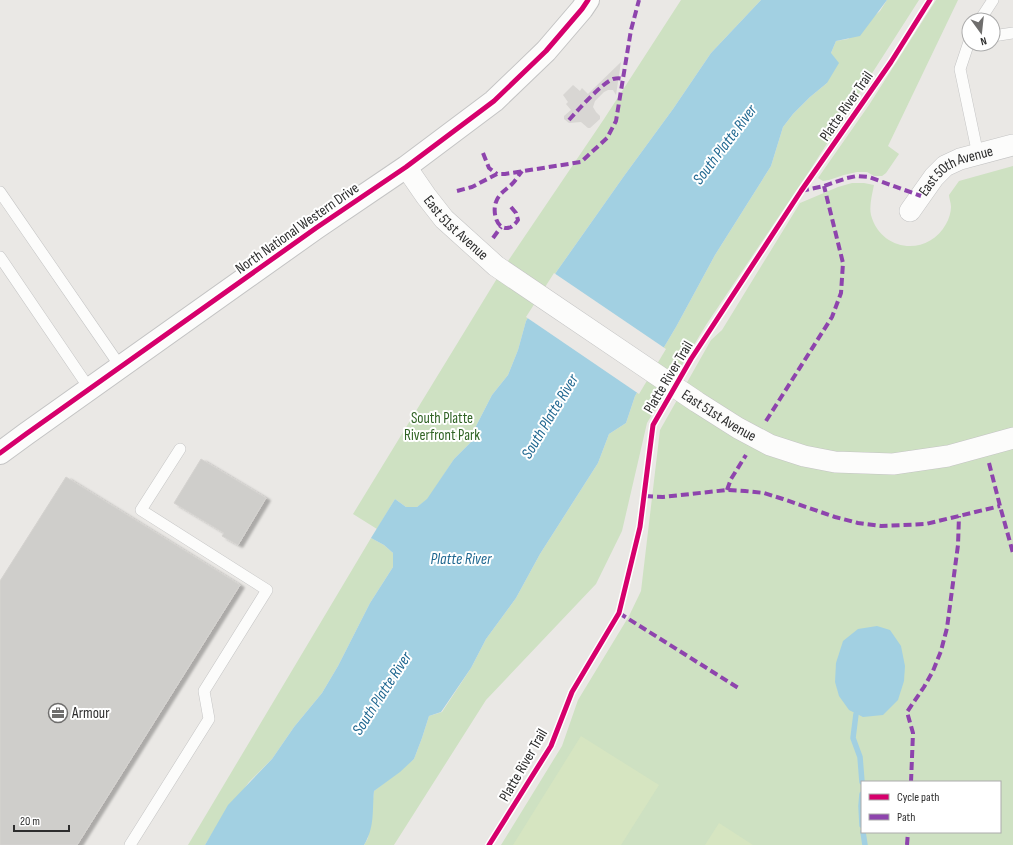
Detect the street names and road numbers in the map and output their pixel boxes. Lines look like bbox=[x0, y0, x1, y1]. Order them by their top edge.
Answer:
street label: Platte River Trail bbox=[815, 68, 877, 145]
street label: East 50th Avenue bbox=[914, 142, 995, 200]
street label: North National Western Drive bbox=[232, 179, 363, 278]
street label: East 51st Avenue bbox=[419, 192, 492, 265]
street label: Platte River Trail bbox=[639, 338, 697, 417]
street label: East 51st Avenue bbox=[678, 385, 759, 446]
street label: Platte River Trail bbox=[495, 725, 552, 805]

